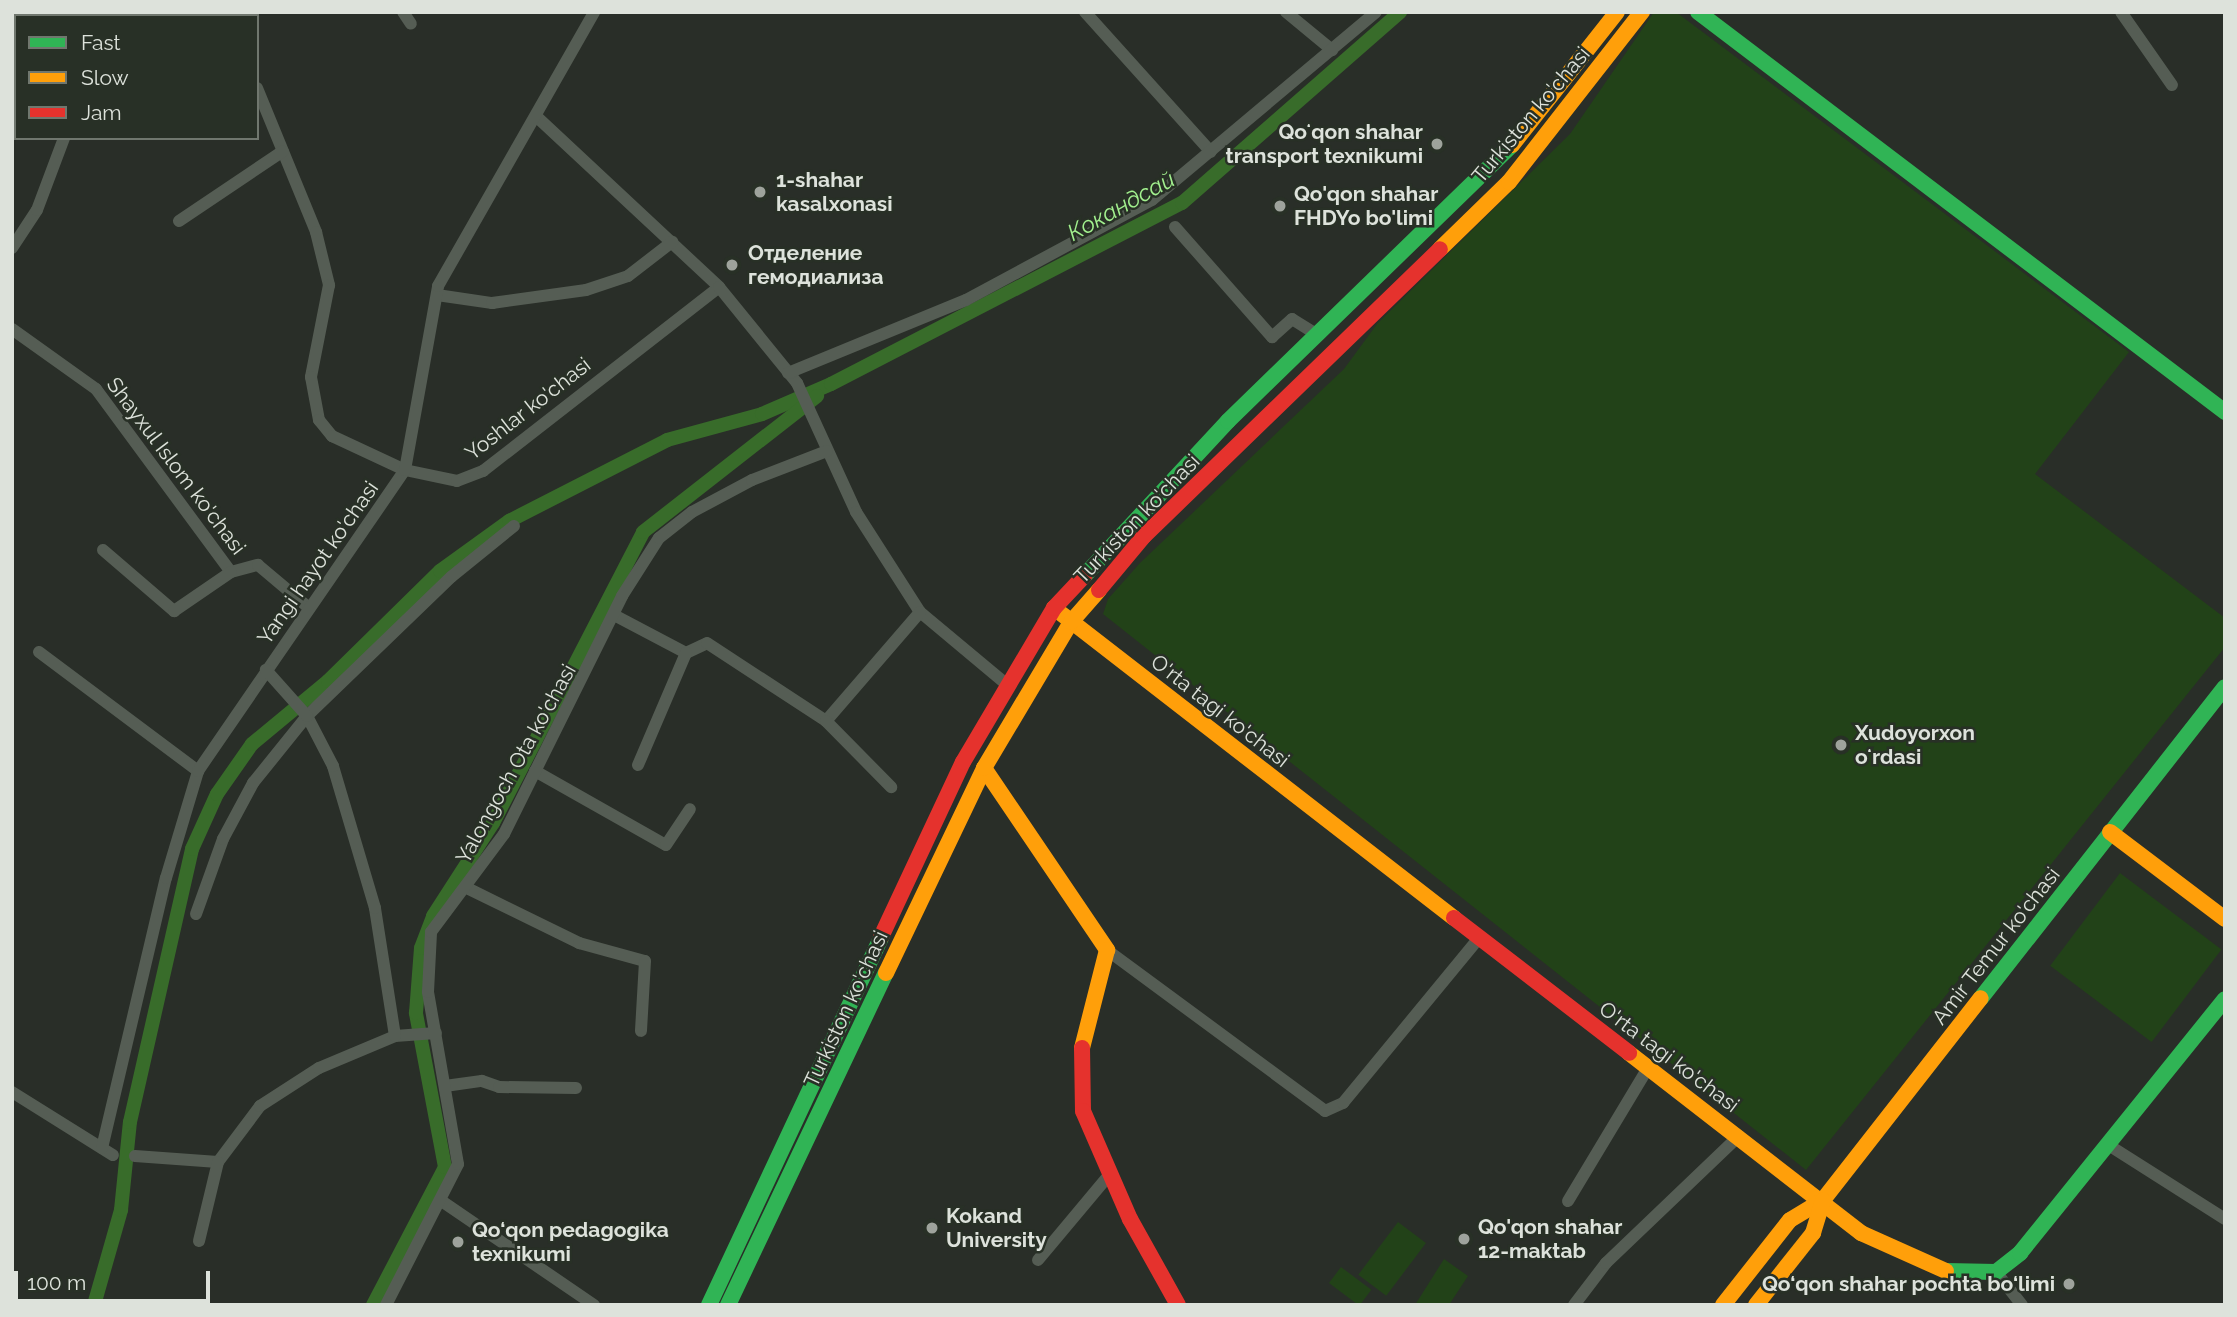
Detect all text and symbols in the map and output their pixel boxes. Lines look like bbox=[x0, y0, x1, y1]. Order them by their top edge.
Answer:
legend bbox=[14, 14, 259, 140]
text: Fast bbox=[81, 30, 121, 55]
street label: Turkiston ko'chasi bbox=[1467, 42, 1595, 188]
text: Slow bbox=[81, 65, 129, 90]
text: Jam bbox=[81, 100, 122, 125]
place label: Qoʻqon shahar transport texnikumi bbox=[1226, 119, 1423, 169]
marker: Qoʻqon shahar transport texnikumi bbox=[1429, 136, 1445, 152]
water label: Кокандсай bbox=[1063, 165, 1179, 247]
place label: 1-shahar kasalxonasi bbox=[776, 167, 893, 217]
place label: Qo'qon shahar FHDYo bo'limi bbox=[1294, 181, 1438, 231]
marker: 1-shahar kasalxonasi bbox=[750, 182, 770, 202]
marker: Qo'qon shahar FHDYo bo'limi bbox=[1272, 198, 1288, 214]
place label: Отделение гемодиализа bbox=[748, 240, 884, 290]
marker: Отделение гемодиализа bbox=[722, 255, 742, 275]
street label: Yoshlar ko'chasi bbox=[460, 352, 596, 466]
street label: Shayxul Islom ko'chasi bbox=[101, 372, 251, 560]
street label: Turkiston ko'chasi bbox=[1069, 449, 1205, 589]
street label: Yangi hayot ko'chasi bbox=[252, 477, 384, 649]
street label: O'rta tagi ko'chasi bbox=[1146, 649, 1294, 773]
street label: Yalongoch Ota ko'chasi bbox=[451, 660, 581, 868]
place label: Xudoyorxon oʻrdasi bbox=[1855, 720, 1975, 770]
marker: Xudoyorxon oʻrdasi bbox=[1833, 737, 1849, 753]
street label: Amir Temur ko'chasi bbox=[1926, 862, 2066, 1030]
street label: Turkiston ko'chasi bbox=[799, 927, 893, 1091]
street label: O'rta tagi ko'chasi bbox=[1594, 996, 1744, 1118]
place label: Kokand University bbox=[946, 1203, 1047, 1253]
place label: Qo'qon shahar 12-maktab bbox=[1478, 1214, 1622, 1264]
place label: Qo‘qon pedagogika texnikumi bbox=[472, 1217, 669, 1267]
marker: Kokand University bbox=[924, 1220, 940, 1236]
marker: Qo'qon shahar 12-maktab bbox=[1456, 1231, 1472, 1247]
marker: Qo‘qon pedagogika texnikumi bbox=[450, 1234, 466, 1250]
scale bar bbox=[18, 1258, 214, 1302]
text: 100 m bbox=[27, 1270, 86, 1295]
place label: Qo‘qon shahar pochta bo‘limi bbox=[1762, 1271, 2055, 1297]
marker: Qo‘qon shahar pochta bo‘limi bbox=[2061, 1276, 2077, 1292]

